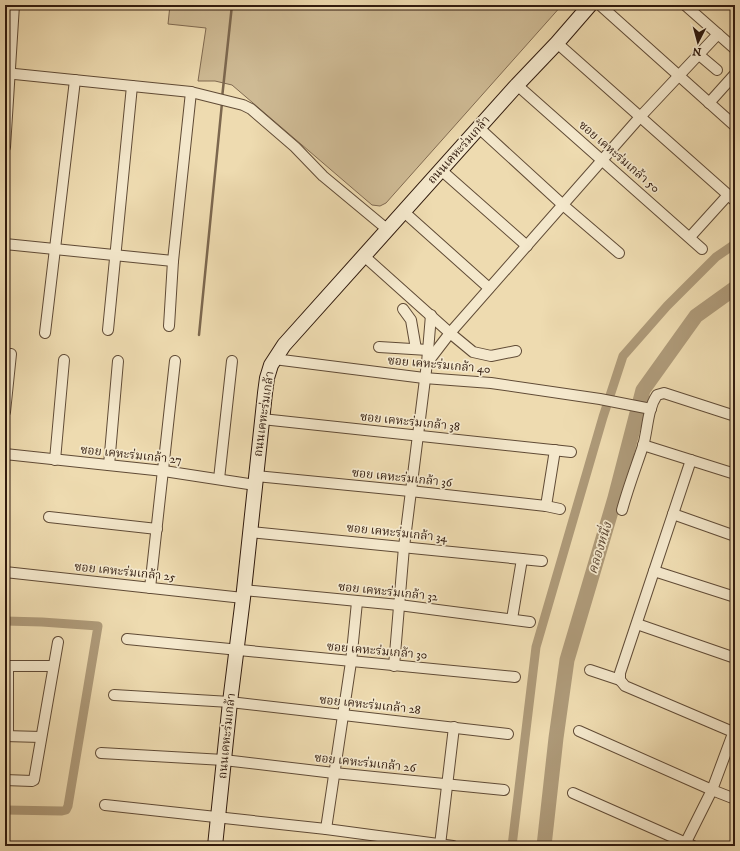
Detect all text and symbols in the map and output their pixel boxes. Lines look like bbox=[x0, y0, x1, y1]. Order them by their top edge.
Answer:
north arrow bbox=[678, 22, 718, 62]
text: N bbox=[692, 44, 702, 58]
street label: ถนนเคหะร่มเกล้า bbox=[424, 113, 494, 187]
street label: ซอย เคหะร่มเกล้า 50 bbox=[575, 118, 663, 196]
street label: ซอย เคหะร่มเกล้า 40 bbox=[387, 353, 491, 377]
street label: ถนนเคหะร่มเกล้า bbox=[251, 370, 277, 458]
street label: ซอย เคหะร่มเกล้า 38 bbox=[359, 409, 461, 435]
street label: ซอย เคหะร่มเกล้า 27 bbox=[80, 442, 182, 468]
street label: ซอย เคหะร่มเกล้า 36 bbox=[351, 465, 454, 491]
water label: คลองหนึ่ง bbox=[583, 519, 616, 576]
street label: ซอย เคหะร่มเกล้า 34 bbox=[346, 520, 449, 546]
street label: ซอย เคหะร่มเกล้า 25 bbox=[74, 559, 176, 585]
street label: ซอย เคหะร่มเกล้า 32 bbox=[337, 579, 439, 605]
street label: ซอย เคหะร่มเกล้า 30 bbox=[326, 639, 428, 663]
street label: ถนนเคหะร่มเกล้า bbox=[215, 692, 239, 780]
street label: ซอย เคหะร่มเกล้า 28 bbox=[319, 692, 421, 718]
street label: ซอย เคหะร่มเกล้า 26 bbox=[313, 750, 417, 776]

